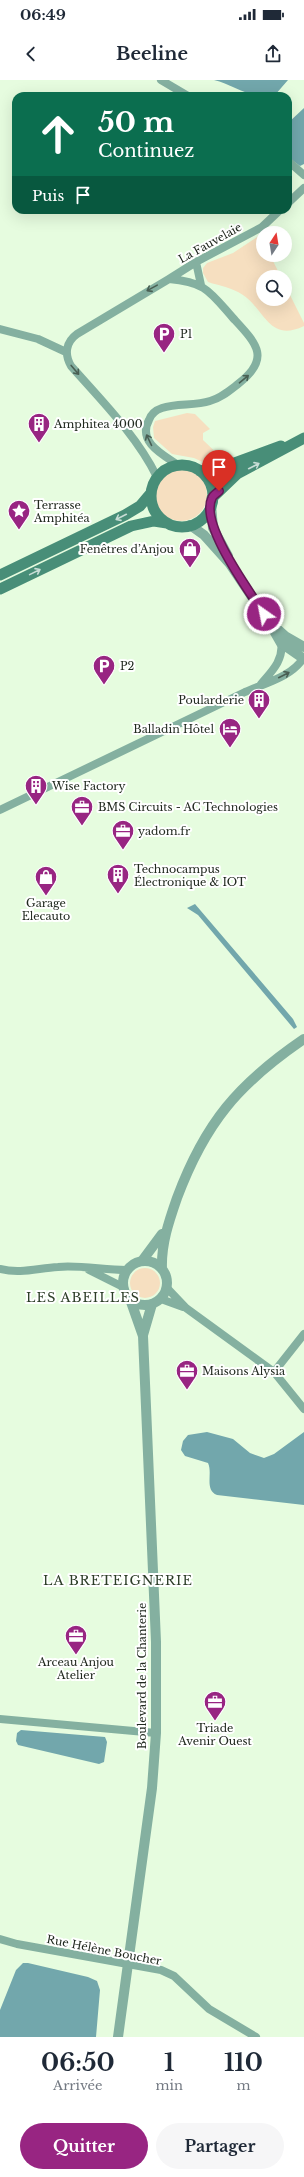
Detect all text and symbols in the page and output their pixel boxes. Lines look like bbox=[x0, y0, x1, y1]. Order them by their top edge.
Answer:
text: 06:49 bbox=[20, 5, 66, 24]
icon: back bbox=[20, 43, 42, 65]
text: Beeline bbox=[116, 43, 188, 65]
icon: share bbox=[262, 43, 284, 65]
text: 50 m bbox=[98, 105, 174, 140]
icon: ahead bbox=[32, 108, 84, 160]
text: Continuez bbox=[98, 140, 194, 162]
icon: arrive bbox=[72, 184, 94, 206]
text: Puis bbox=[32, 186, 64, 205]
street label: La Fauvelaie bbox=[176, 220, 244, 266]
north arrow bbox=[256, 226, 292, 262]
map controls bbox=[256, 226, 292, 306]
button: search bbox=[256, 270, 292, 306]
one-way arrow bbox=[146, 285, 158, 293]
parking icon: P1 bbox=[151, 321, 177, 354]
place label: P1 bbox=[180, 327, 193, 341]
one-way arrow bbox=[70, 364, 79, 375]
one-way arrow bbox=[239, 374, 250, 383]
building icon: Amphitea 4000 bbox=[26, 411, 52, 444]
place label: Amphitea 4000 bbox=[53, 417, 143, 431]
one-way arrow bbox=[145, 434, 152, 446]
pin bbox=[202, 450, 236, 491]
icon: arrive bbox=[208, 456, 230, 478]
one-way arrow bbox=[248, 462, 260, 469]
place icon: Terrasse Amphitéa bbox=[6, 498, 32, 531]
place label: Terrasse Amphitéa bbox=[33, 498, 91, 525]
one-way arrow bbox=[115, 514, 127, 521]
shop icon: Fenêtres d’Anjou bbox=[177, 536, 203, 569]
place label: Fenêtres d’Anjou bbox=[80, 542, 175, 556]
one-way arrow bbox=[29, 568, 41, 575]
position arrow bbox=[243, 593, 285, 635]
parking icon: P2 bbox=[91, 653, 117, 686]
place label: P2 bbox=[120, 659, 135, 673]
one-way arrow bbox=[277, 671, 289, 678]
building icon: Poularderie bbox=[246, 687, 272, 720]
place label: Poularderie bbox=[178, 693, 244, 707]
hotel icon: Balladin Hôtel bbox=[217, 716, 243, 749]
place label: Balladin Hôtel bbox=[133, 722, 214, 736]
building icon: Wise Factory bbox=[23, 773, 49, 806]
place label: Wise Factory bbox=[51, 779, 126, 793]
office icon: BMS Circuits - AC Technologies bbox=[69, 794, 95, 827]
place label: BMS Circuits - AC Technologies bbox=[98, 800, 278, 814]
office icon: yadom.fr bbox=[110, 818, 136, 851]
place label: yadom.fr bbox=[138, 824, 191, 838]
building icon: Technocampus Électronique & IOT bbox=[105, 862, 131, 895]
place label: Technocampus Électronique & IOT bbox=[134, 862, 246, 889]
shop icon: Garage Elecauto bbox=[33, 864, 59, 897]
place label: Garage Elecauto bbox=[22, 896, 70, 923]
district label: LES ABEILLES bbox=[26, 1289, 140, 1306]
office icon: Maisons Alysia bbox=[174, 1358, 200, 1391]
place label: Maisons Alysia bbox=[202, 1364, 286, 1378]
district label: LA BRETEIGNERIE bbox=[43, 1572, 193, 1589]
street label: Boulevard de la Chanterie bbox=[135, 1603, 149, 1749]
office icon: Arceau Anjou Atelier bbox=[63, 1623, 89, 1656]
place label: Arceau Anjou Atelier bbox=[37, 1655, 115, 1682]
office icon: Triade Avenir Ouest bbox=[202, 1689, 228, 1722]
place label: Triade Avenir Ouest bbox=[177, 1721, 252, 1748]
street label: Rue Hélène Boucher bbox=[45, 1932, 163, 1968]
text: 06:50 bbox=[41, 2048, 115, 2077]
text: 1 bbox=[164, 2048, 174, 2077]
text: 110 bbox=[224, 2048, 263, 2077]
text: Arrivée bbox=[53, 2077, 102, 2094]
text: min bbox=[156, 2077, 183, 2094]
text: m bbox=[236, 2077, 250, 2094]
button: Quitter bbox=[20, 2123, 148, 2169]
button: Partager bbox=[156, 2123, 284, 2169]

